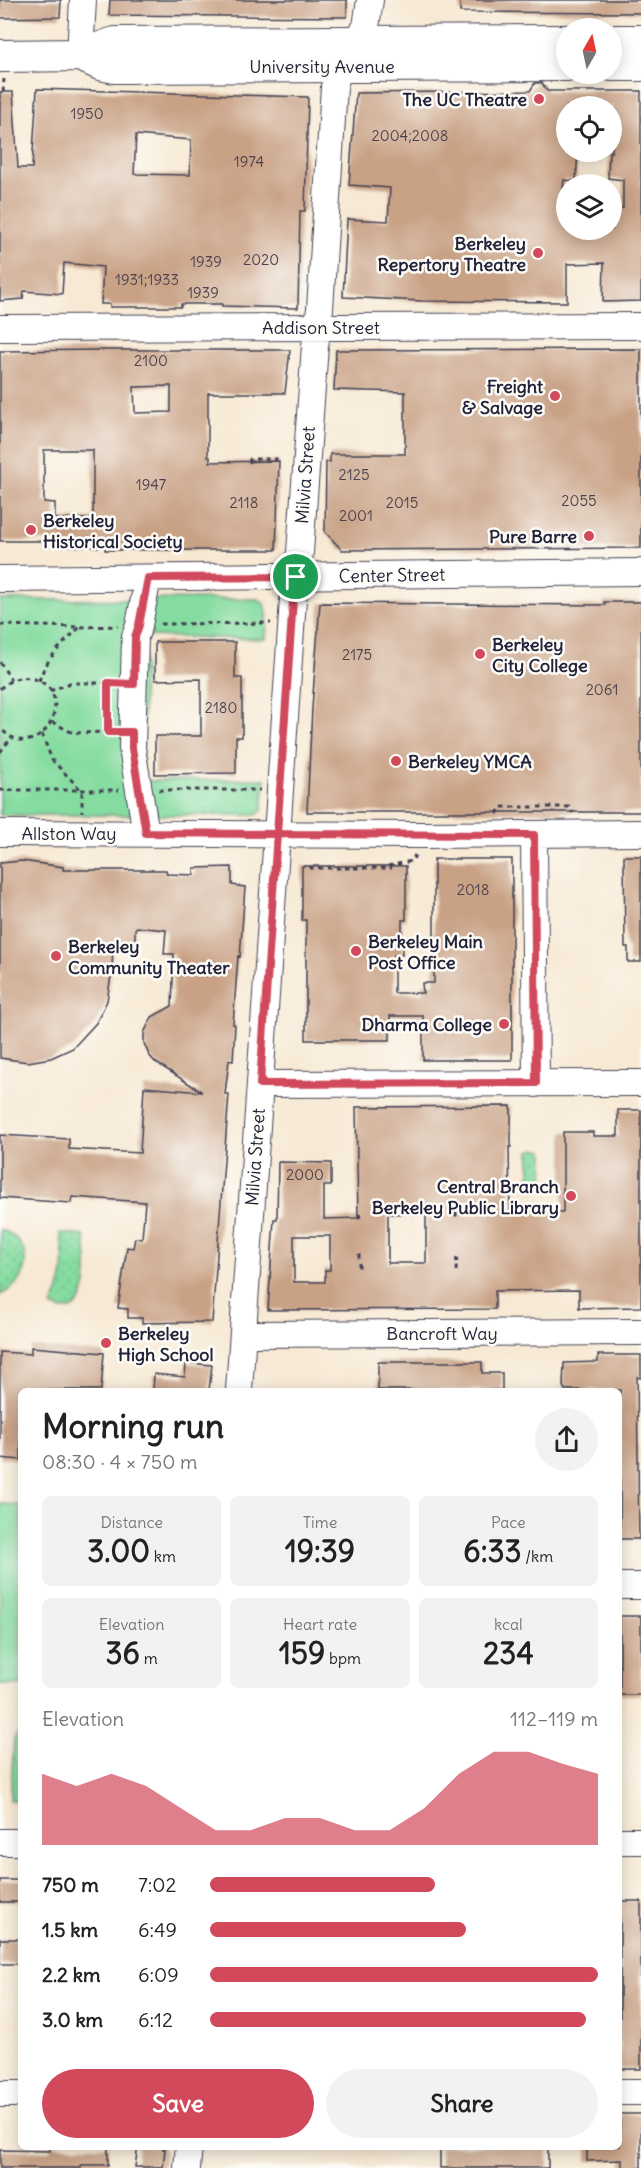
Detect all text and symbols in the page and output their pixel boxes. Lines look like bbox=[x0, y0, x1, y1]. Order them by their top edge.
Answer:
north arrow bbox=[556, 18, 622, 84]
map controls bbox=[556, 18, 622, 240]
street label: University Avenue bbox=[249, 55, 395, 78]
place label: The UC Theatre bbox=[402, 88, 527, 111]
marker: The UC Theatre bbox=[532, 92, 546, 106]
button: locate bbox=[556, 96, 622, 162]
house number: 1950 bbox=[70, 104, 104, 123]
house number: 2004;2008 bbox=[372, 126, 448, 145]
house number: 1974 bbox=[234, 152, 264, 171]
button: layers bbox=[556, 174, 622, 240]
place label: Berkeley Repertory Theatre bbox=[378, 232, 526, 276]
marker: Berkeley Repertory Theatre bbox=[531, 246, 545, 260]
house number: 2020 bbox=[243, 250, 279, 269]
house number: 1939 bbox=[190, 252, 222, 271]
house number: 1931;1933 bbox=[115, 270, 179, 289]
house number: 1939 bbox=[187, 283, 219, 302]
street label: Addison Street bbox=[262, 316, 380, 339]
house number: 2100 bbox=[134, 351, 168, 370]
place label: Freight & Salvage bbox=[462, 375, 544, 419]
marker: Freight & Salvage bbox=[548, 389, 562, 403]
street label: Milvia Street bbox=[290, 425, 320, 525]
house number: 2125 bbox=[338, 465, 370, 484]
house number: 1947 bbox=[136, 475, 166, 494]
house number: 2055 bbox=[561, 491, 597, 510]
house number: 2118 bbox=[230, 493, 258, 512]
house number: 2015 bbox=[386, 493, 418, 512]
house number: 2001 bbox=[339, 506, 373, 525]
place label: Berkeley Historical Society bbox=[43, 509, 183, 553]
marker: Berkeley Historical Society bbox=[24, 523, 38, 537]
place label: Pure Barre bbox=[489, 525, 577, 548]
marker: Pure Barre bbox=[582, 529, 596, 543]
pin bbox=[270, 551, 321, 602]
icon: arrive bbox=[279, 560, 312, 593]
street label: Center Street bbox=[339, 563, 445, 587]
place label: Berkeley City College bbox=[492, 633, 588, 677]
house number: 2175 bbox=[342, 645, 372, 664]
marker: Berkeley City College bbox=[473, 647, 487, 661]
house number: 2061 bbox=[586, 680, 618, 699]
house number: 2180 bbox=[205, 698, 237, 717]
place label: Berkeley YMCA bbox=[408, 750, 532, 773]
marker: Berkeley YMCA bbox=[389, 754, 403, 768]
street label: Allston Way bbox=[22, 822, 116, 845]
house number: 2018 bbox=[457, 880, 489, 899]
place label: Berkeley Main Post Office bbox=[368, 930, 484, 974]
place label: Berkeley Community Theater bbox=[68, 935, 230, 979]
marker: Berkeley Main Post Office bbox=[349, 944, 363, 958]
marker: Berkeley Community Theater bbox=[49, 949, 63, 963]
place label: Dharma College bbox=[362, 1013, 492, 1036]
marker: Dharma College bbox=[497, 1017, 511, 1031]
street label: Milvia Street bbox=[240, 1107, 270, 1207]
house number: 2000 bbox=[286, 1165, 324, 1184]
place label: Central Branch Berkeley Public Library bbox=[372, 1175, 560, 1219]
marker: Central Branch Berkeley Public Library bbox=[564, 1189, 578, 1203]
place label: Berkeley High School bbox=[118, 1322, 214, 1366]
street label: Bancroft Way bbox=[386, 1322, 498, 1345]
marker: Berkeley High School bbox=[99, 1336, 113, 1350]
text: Morning run bbox=[42, 1405, 224, 1447]
button: share bbox=[535, 1408, 598, 1471]
text: 08:30 · 4 × 750 m bbox=[42, 1449, 198, 1474]
text: Distance bbox=[100, 1512, 163, 1532]
text: Time bbox=[303, 1512, 337, 1532]
text: Pace bbox=[491, 1512, 526, 1532]
text: 3.00 bbox=[87, 1532, 150, 1570]
text: 19:39 bbox=[285, 1532, 355, 1570]
text: 6:33 bbox=[463, 1532, 522, 1570]
text: km bbox=[150, 1546, 176, 1566]
text: /km bbox=[522, 1546, 553, 1566]
text: Elevation bbox=[99, 1614, 165, 1634]
text: Heart rate bbox=[283, 1614, 357, 1634]
text: kcal bbox=[494, 1614, 523, 1634]
text: 36 bbox=[106, 1634, 140, 1672]
text: 159 bbox=[279, 1634, 325, 1672]
text: 234 bbox=[483, 1634, 534, 1672]
text: m bbox=[140, 1648, 158, 1668]
text: bpm bbox=[325, 1648, 361, 1668]
text: Elevation bbox=[42, 1706, 124, 1731]
text: 112–119 m bbox=[510, 1706, 598, 1731]
text: 750 m bbox=[42, 1872, 99, 1897]
text: 7:02 bbox=[138, 1872, 176, 1897]
text: 1.5 km bbox=[42, 1917, 98, 1942]
text: 6:49 bbox=[138, 1917, 177, 1942]
text: 2.2 km bbox=[42, 1962, 101, 1987]
text: 6:09 bbox=[138, 1962, 179, 1987]
text: 3.0 km bbox=[42, 2007, 103, 2032]
text: 6:12 bbox=[138, 2007, 173, 2032]
button: Save bbox=[42, 2069, 314, 2138]
button: Share bbox=[326, 2069, 598, 2138]

